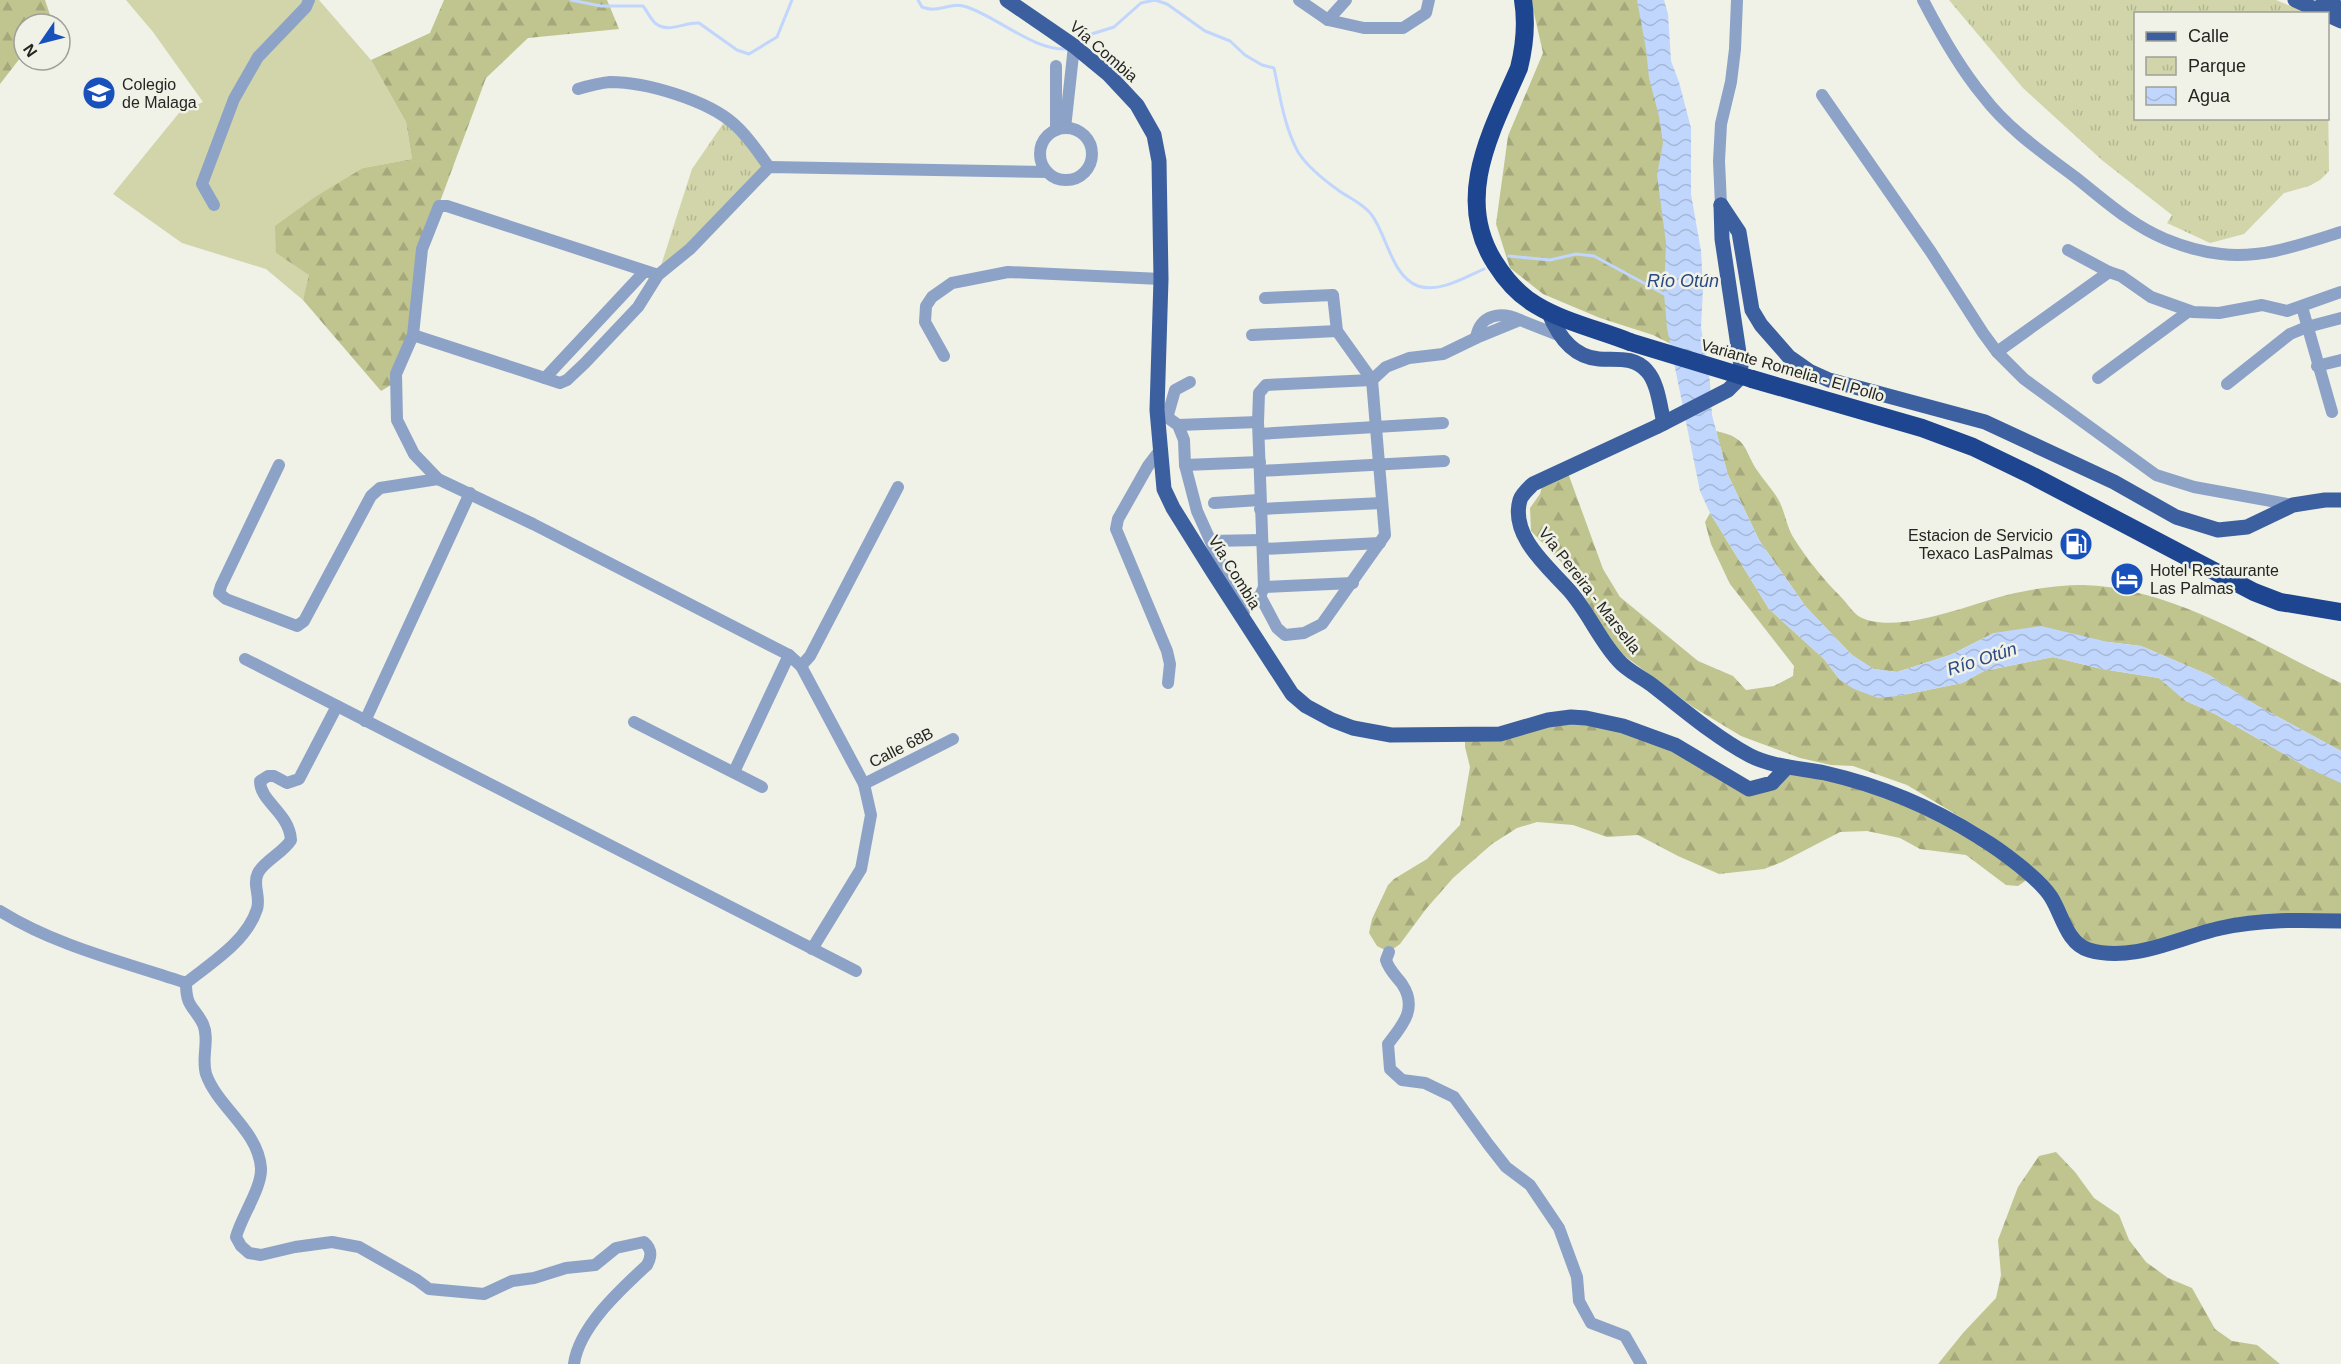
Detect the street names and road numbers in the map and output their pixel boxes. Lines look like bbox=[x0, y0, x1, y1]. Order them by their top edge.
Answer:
street label: Vía Combia bbox=[1067, 18, 1141, 85]
street label: Variante Romelia - El Pollo bbox=[1699, 336, 1887, 405]
street label: Vía Pereira - Marsella bbox=[1535, 524, 1644, 657]
street label: Vía Combia bbox=[1205, 532, 1264, 612]
street label: Calle 68B bbox=[866, 724, 936, 771]

